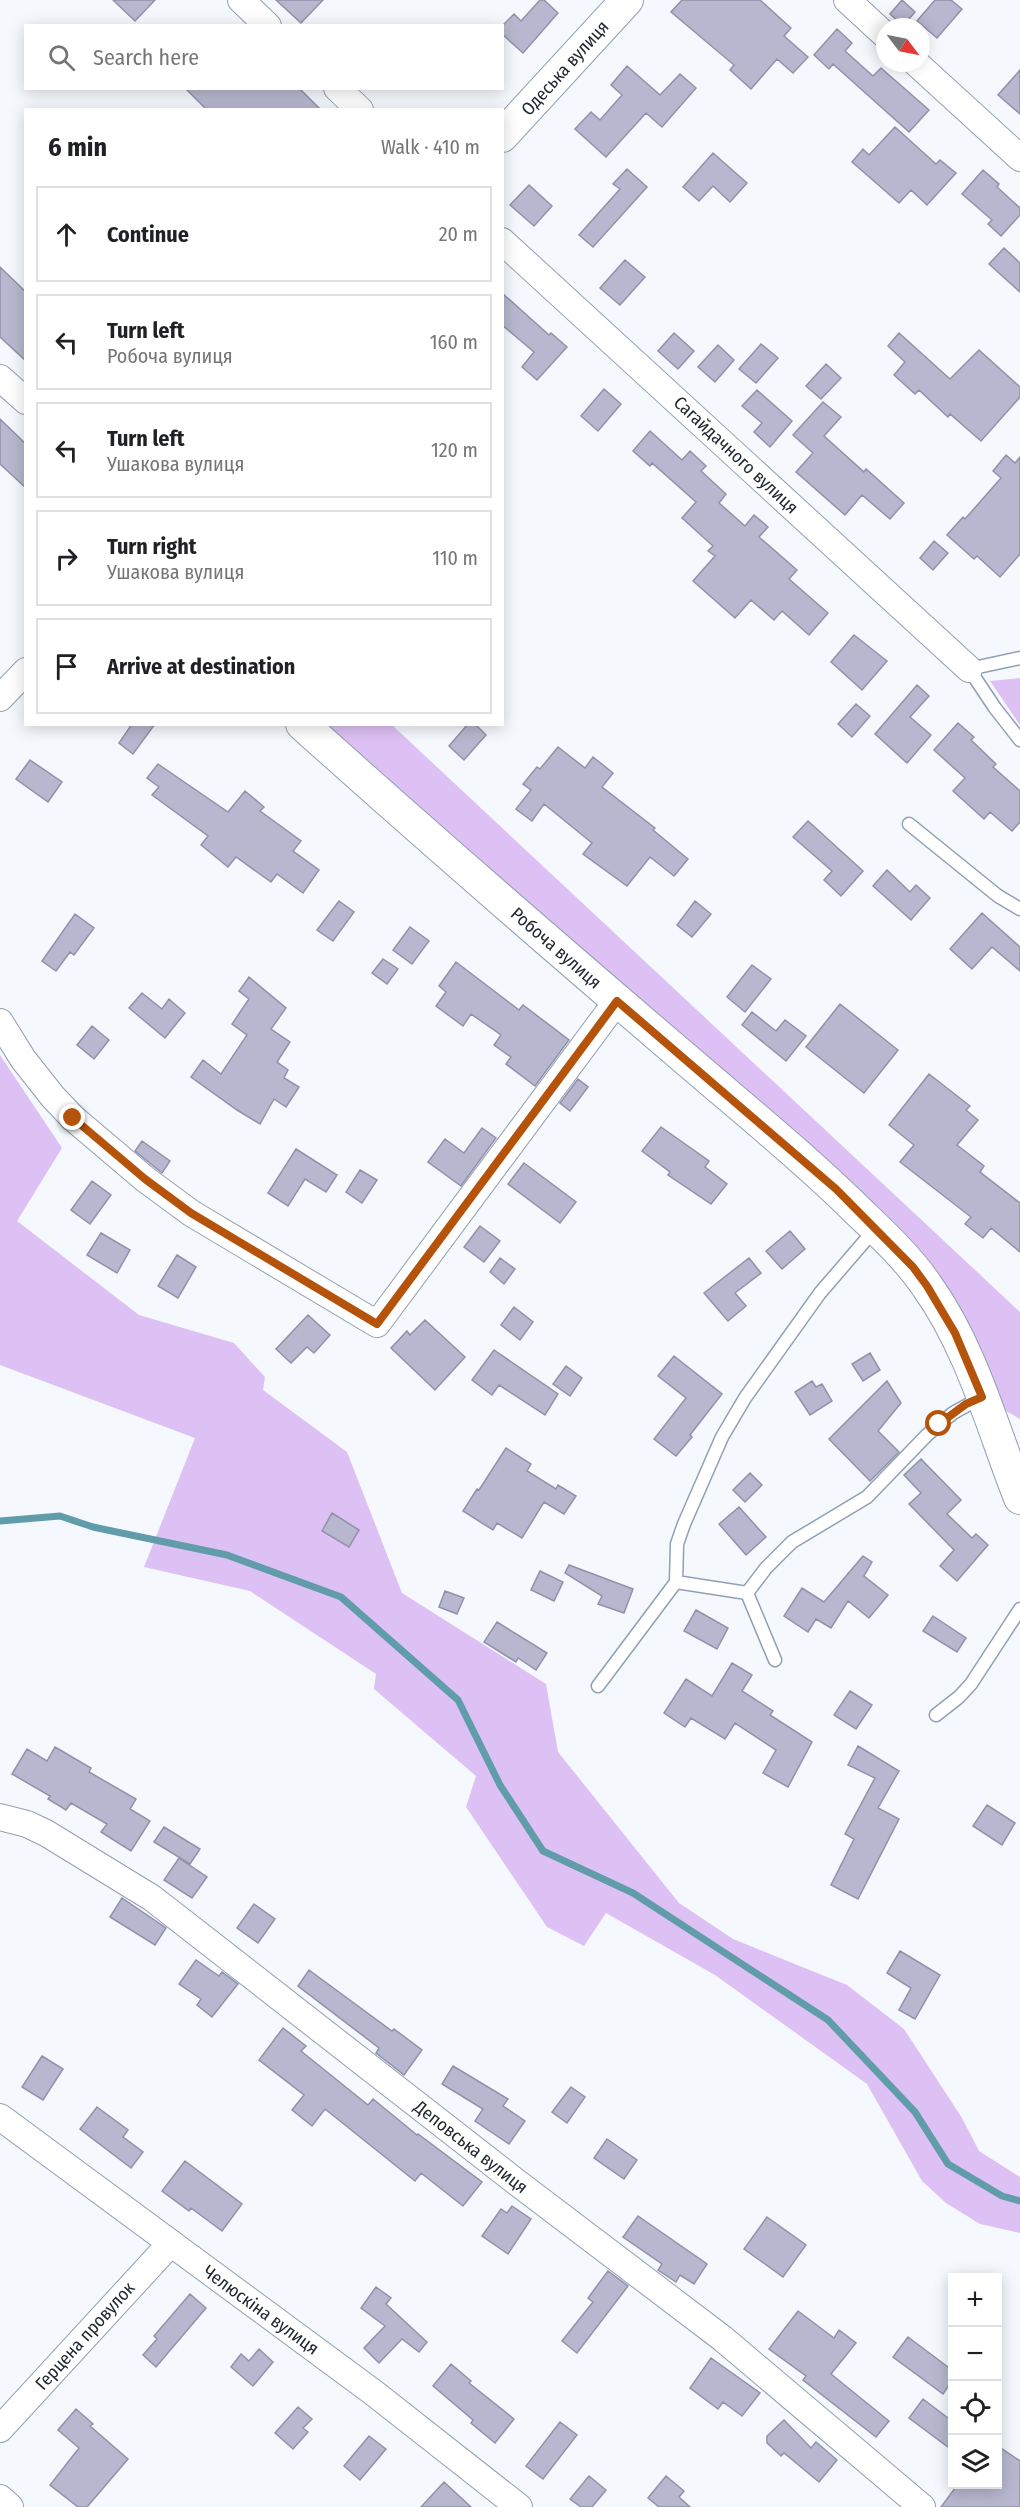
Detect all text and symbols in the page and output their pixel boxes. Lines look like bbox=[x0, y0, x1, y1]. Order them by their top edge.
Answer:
street label: Одеська вулиця bbox=[517, 16, 613, 120]
north arrow bbox=[876, 18, 930, 72]
search box bbox=[24, 24, 504, 90]
icon: search bbox=[45, 41, 78, 74]
text: Search here bbox=[93, 44, 199, 71]
text: 6 min bbox=[48, 132, 107, 163]
text: Walk · 410 m bbox=[381, 135, 480, 159]
icon: ahead bbox=[50, 218, 83, 251]
text: Continue bbox=[107, 221, 189, 248]
text: 20 m bbox=[439, 222, 478, 246]
text: Turn left bbox=[107, 317, 185, 344]
icon: left bbox=[50, 326, 83, 359]
text: 160 m bbox=[430, 330, 478, 354]
text: Робоча вулиця bbox=[107, 344, 233, 368]
street label: Сагайдачного вулиця bbox=[669, 391, 803, 519]
text: Turn left bbox=[107, 425, 185, 452]
icon: left bbox=[50, 434, 83, 467]
text: 120 m bbox=[431, 438, 478, 462]
text: Ушакова вулиця bbox=[107, 452, 244, 476]
text: Turn right bbox=[107, 533, 196, 560]
icon: right bbox=[50, 542, 83, 575]
text: 110 m bbox=[432, 546, 478, 570]
text: Ушакова вулиця bbox=[107, 560, 244, 584]
icon: arrive bbox=[50, 650, 83, 683]
text: Arrive at destination bbox=[107, 653, 295, 680]
street label: Робоча вулиця bbox=[506, 903, 606, 993]
route end bbox=[59, 1104, 85, 1130]
route start bbox=[925, 1410, 951, 1436]
street label: Деповська вулиця bbox=[409, 2095, 532, 2198]
street label: Челюскіна вулиця bbox=[199, 2261, 323, 2359]
map controls bbox=[948, 2273, 1002, 2489]
button: + bbox=[948, 2273, 1002, 2327]
street label: Герцена провулок bbox=[31, 2277, 140, 2395]
button: − bbox=[948, 2327, 1002, 2381]
button: locate bbox=[948, 2381, 1002, 2435]
button: layers bbox=[948, 2435, 1002, 2489]

